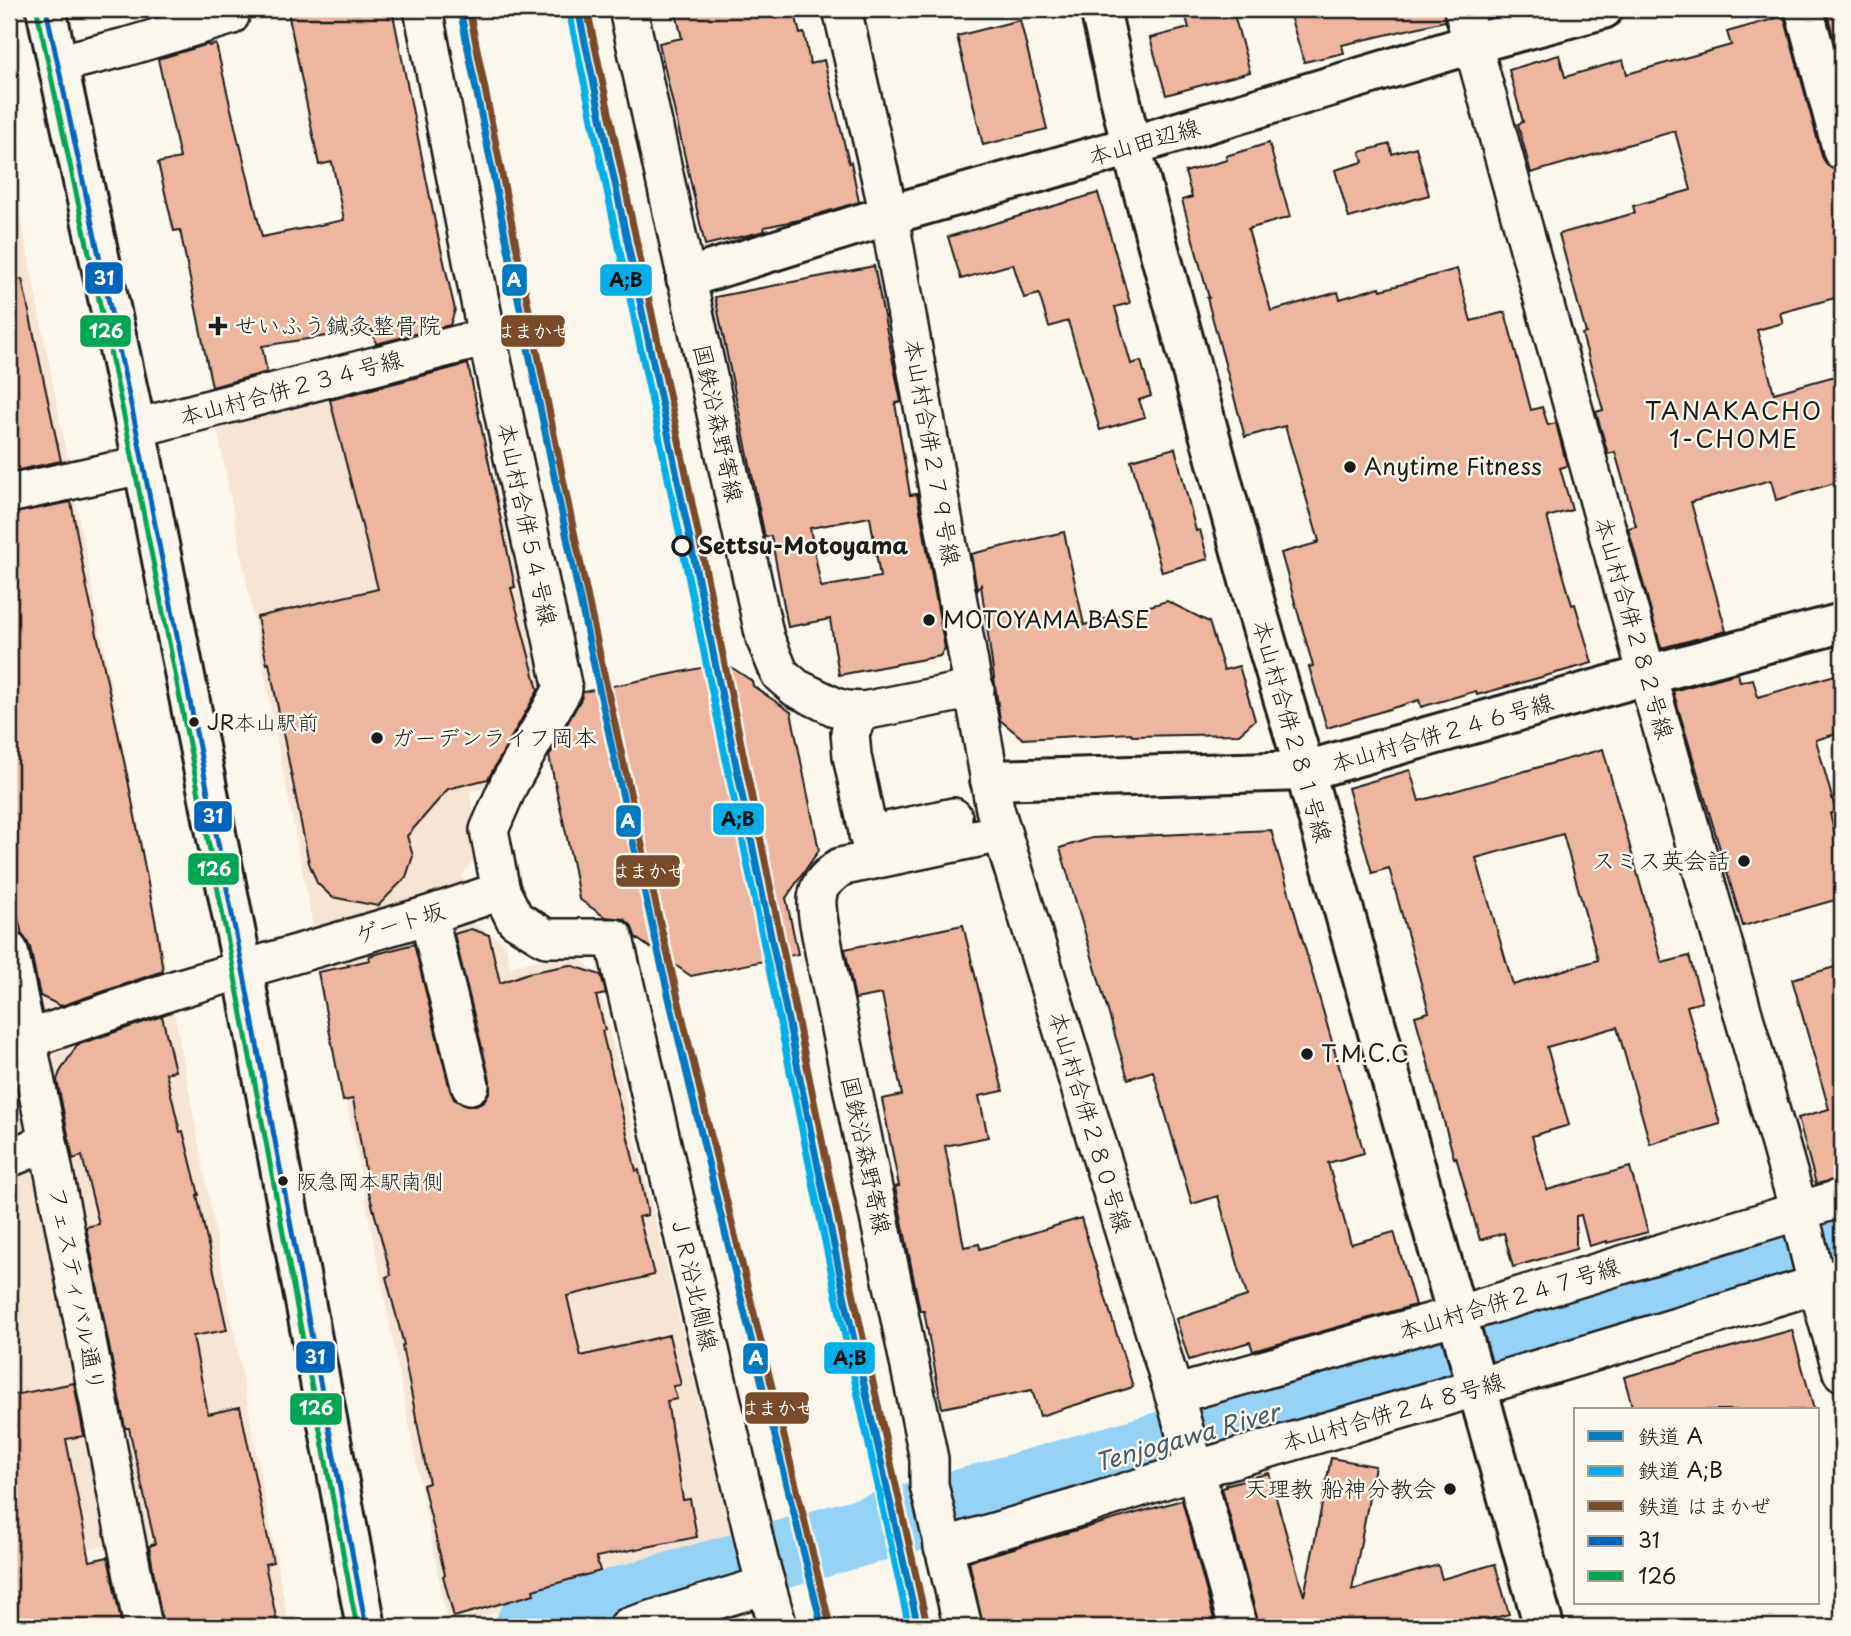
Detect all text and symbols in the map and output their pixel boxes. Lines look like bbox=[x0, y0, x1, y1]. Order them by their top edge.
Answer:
street label: 本山田辺線 bbox=[1083, 108, 1204, 173]
line badge: 31 bbox=[84, 261, 124, 295]
text: 31 bbox=[94, 263, 114, 291]
line badge: A bbox=[501, 263, 528, 297]
line badge: A;B bbox=[599, 263, 653, 297]
text: A bbox=[507, 265, 522, 293]
text: A;B bbox=[609, 265, 643, 293]
place label: せいふう鍼灸整骨院 bbox=[234, 307, 441, 342]
line badge: 126 bbox=[79, 314, 132, 348]
line badge: はまかぜ bbox=[500, 314, 566, 348]
text: 126 bbox=[89, 316, 123, 344]
marker: せいふう鍼灸整骨院 bbox=[208, 316, 228, 336]
text: はまかぜ bbox=[495, 316, 571, 344]
street label: 本山村合併２７９号線 bbox=[896, 335, 971, 568]
street label: 本山村合併２３４号線 bbox=[175, 340, 406, 433]
street label: 国鉄沿森野寄線 bbox=[686, 340, 753, 505]
district label: TANAKACHO 1-CHOME bbox=[1645, 392, 1823, 456]
street label: 本山村合併５４号線 bbox=[490, 419, 567, 629]
place label: Anytime Fitness bbox=[1364, 448, 1542, 483]
marker: Anytime Fitness bbox=[1342, 459, 1358, 475]
street label: 本山村合併２８２号線 bbox=[1587, 512, 1684, 743]
place label: Settsu-Motoyama bbox=[698, 527, 908, 562]
marker: Settsu-Motoyama bbox=[672, 536, 692, 556]
place label: MOTOYAMA BASE bbox=[943, 601, 1150, 636]
marker: MOTOYAMA BASE bbox=[921, 612, 937, 628]
street label: 本山村合併２８１号線 bbox=[1245, 615, 1342, 846]
street label: 本山村合併２４６号線 bbox=[1326, 683, 1557, 780]
place label: JR本山駅前 bbox=[207, 705, 318, 737]
marker: JR本山駅前 bbox=[187, 715, 201, 729]
place label: ガーデンライフ岡本 bbox=[391, 719, 597, 754]
marker: ガーデンライフ岡本 bbox=[369, 730, 385, 746]
line badge: 31 bbox=[193, 800, 233, 833]
text: 31 bbox=[203, 801, 223, 829]
line badge: A;B bbox=[712, 802, 765, 836]
line badge: A bbox=[615, 804, 642, 838]
text: A;B bbox=[721, 804, 755, 832]
text: A bbox=[621, 806, 636, 834]
place label: スミス英会話 bbox=[1592, 842, 1730, 877]
line badge: 126 bbox=[187, 852, 240, 886]
marker: スミス英会話 bbox=[1736, 853, 1752, 869]
text: 126 bbox=[197, 854, 231, 882]
line badge: はまかぜ bbox=[615, 854, 681, 888]
text: はまかぜ bbox=[610, 856, 686, 884]
street label: ゲート坂 bbox=[350, 891, 449, 952]
street label: 本山村合併２８０号線 bbox=[1041, 1006, 1142, 1237]
place label: T.M.C.C bbox=[1321, 1035, 1409, 1070]
marker: T.M.C.C bbox=[1299, 1046, 1315, 1062]
street label: 国鉄沿森野寄線 bbox=[834, 1072, 901, 1237]
place label: 阪急岡本駅南側 bbox=[296, 1164, 443, 1196]
marker: 阪急岡本駅南側 bbox=[276, 1174, 290, 1188]
street label: フェスティバル通り bbox=[41, 1183, 116, 1394]
street label: ＪＲ沿北側線 bbox=[663, 1211, 728, 1354]
street label: 本山村合併２４７号線 bbox=[1393, 1247, 1624, 1348]
line badge: 31 bbox=[295, 1340, 336, 1374]
line badge: A;B bbox=[823, 1341, 876, 1375]
text: 31 bbox=[305, 1342, 325, 1370]
line badge: A bbox=[742, 1342, 769, 1375]
text: A bbox=[749, 1343, 764, 1371]
text: A;B bbox=[833, 1343, 867, 1371]
street label: 本山村合併２４８号線 bbox=[1277, 1362, 1508, 1459]
line badge: はまかぜ bbox=[744, 1391, 810, 1425]
line badge: 126 bbox=[289, 1392, 343, 1426]
water label: Tenjogawa River bbox=[1090, 1392, 1286, 1480]
text: 126 bbox=[299, 1393, 333, 1421]
text: はまかぜ bbox=[739, 1393, 815, 1421]
legend bbox=[1574, 1408, 1820, 1604]
text: 鉄道 A bbox=[1638, 1419, 1703, 1451]
text: 鉄道 A;B bbox=[1638, 1453, 1723, 1485]
place label: 天理教 船神分教会 bbox=[1245, 1470, 1436, 1505]
marker: 天理教 船神分教会 bbox=[1442, 1481, 1458, 1497]
text: 鉄道 はまかぜ bbox=[1638, 1489, 1771, 1521]
text: 31 bbox=[1638, 1523, 1660, 1555]
text: 126 bbox=[1638, 1559, 1676, 1591]

